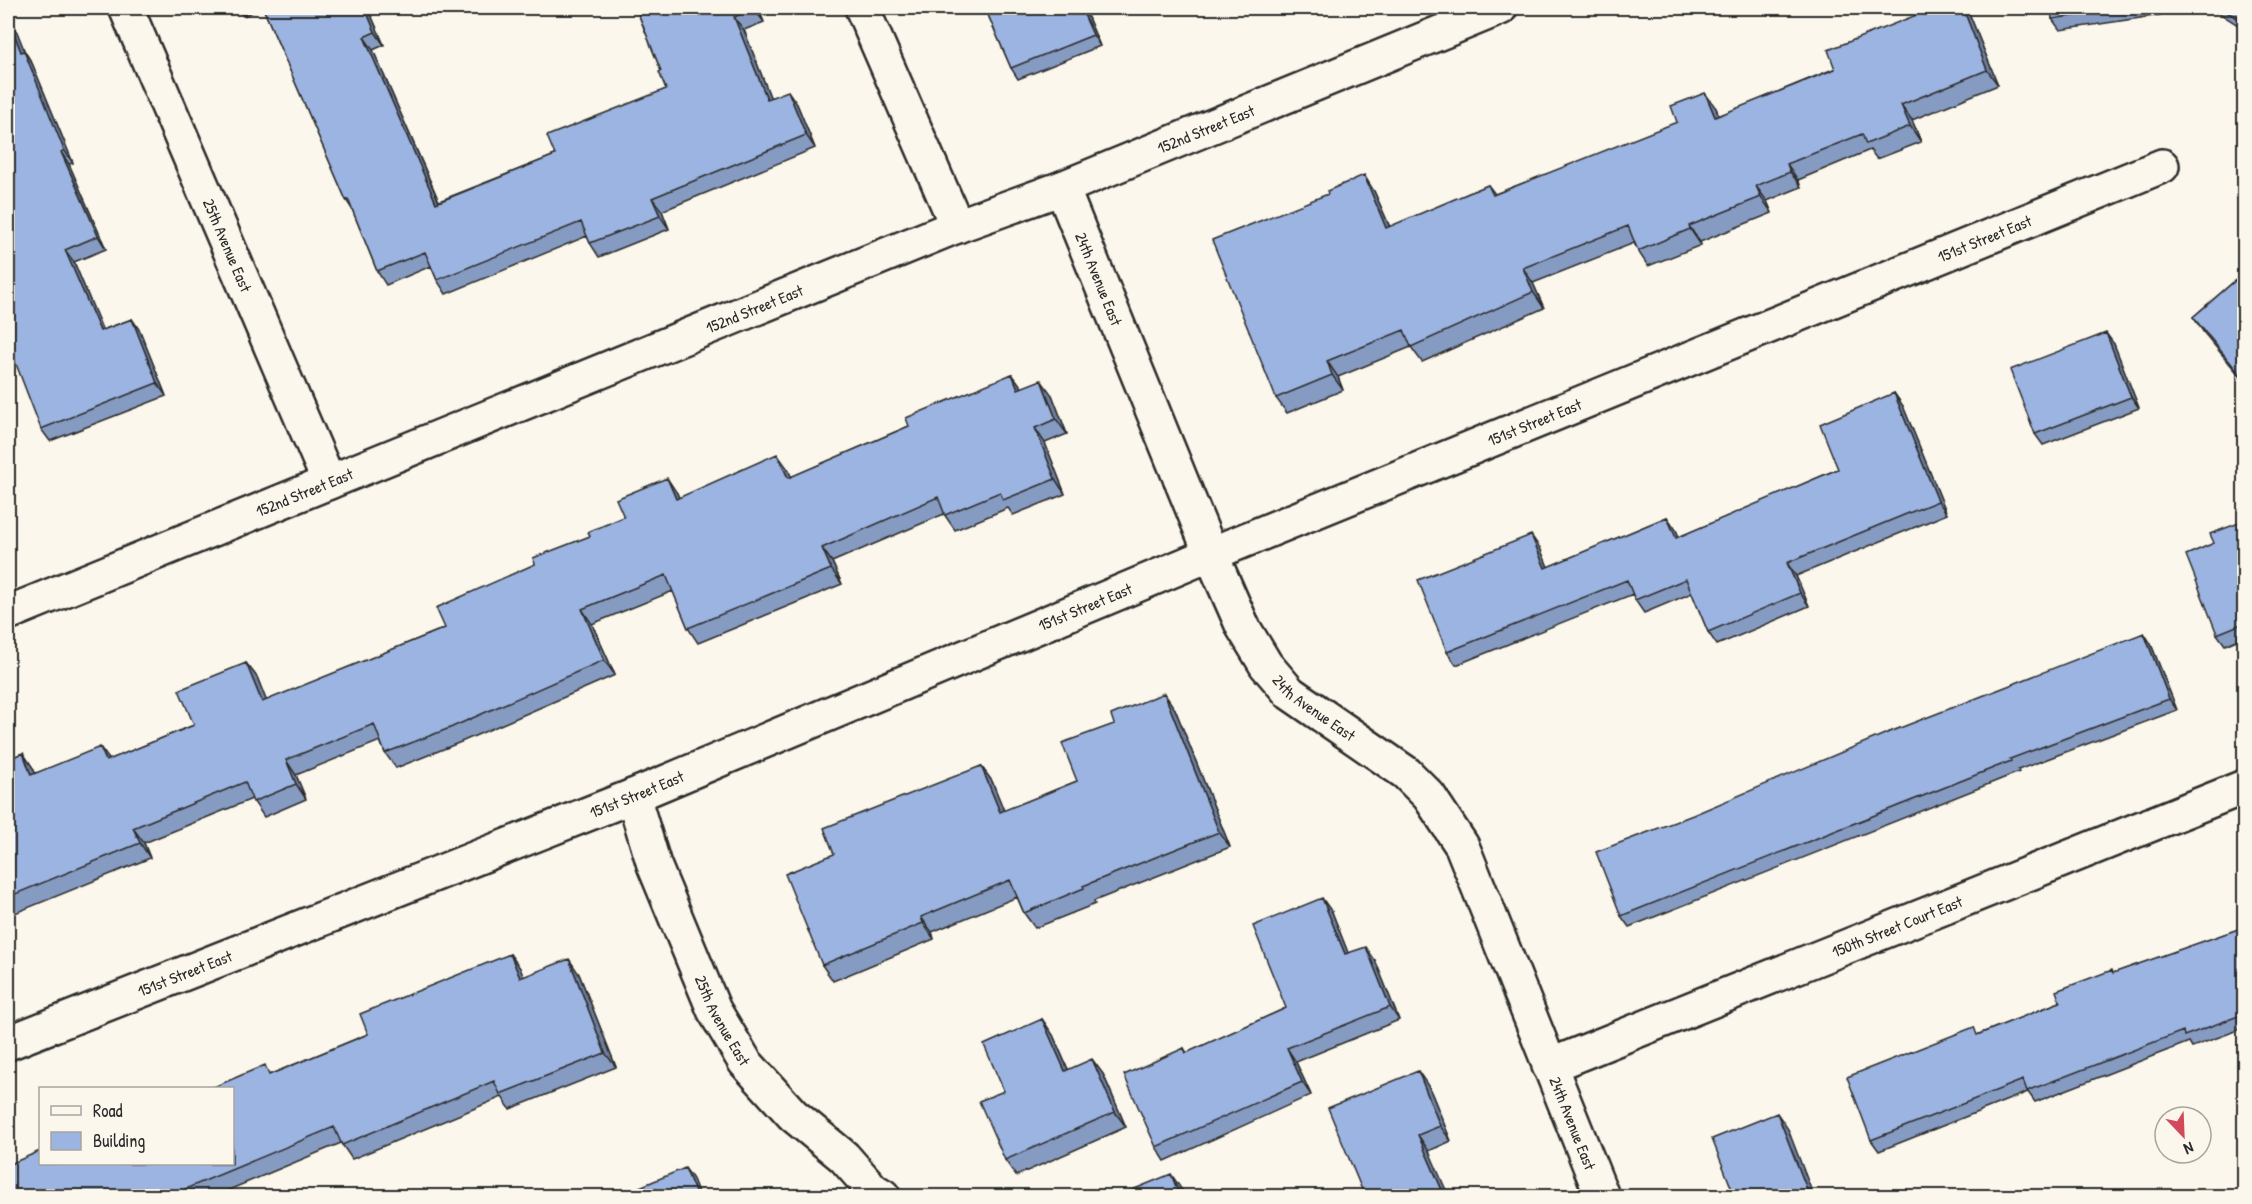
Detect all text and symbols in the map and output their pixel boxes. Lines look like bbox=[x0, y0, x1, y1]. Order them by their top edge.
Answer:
street label: 152nd Street East bbox=[1154, 99, 1258, 159]
street label: 25th Avenue East bbox=[198, 195, 257, 296]
street label: 151st Street East bbox=[1934, 209, 2035, 267]
street label: 24th Avenue East bbox=[1070, 229, 1128, 329]
street label: 152nd Street East bbox=[702, 279, 807, 338]
street label: 151st Street East bbox=[1484, 393, 1585, 451]
street label: 152nd Street East bbox=[252, 462, 357, 522]
street label: 151st Street East bbox=[1035, 577, 1136, 636]
street label: 24th Avenue East bbox=[1268, 669, 1360, 746]
street label: 151st Street East bbox=[586, 765, 687, 823]
street label: 150th Street Court East bbox=[1829, 890, 1966, 962]
street label: 151st Street East bbox=[134, 944, 236, 1002]
street label: 25th Avenue East bbox=[690, 972, 756, 1070]
street label: 24th Avenue East bbox=[1544, 1073, 1602, 1174]
legend bbox=[39, 1087, 234, 1165]
text: Road bbox=[93, 1098, 123, 1123]
north arrow bbox=[2153, 1105, 2213, 1165]
text: Building bbox=[93, 1128, 145, 1153]
text: N bbox=[2180, 1137, 2197, 1161]

